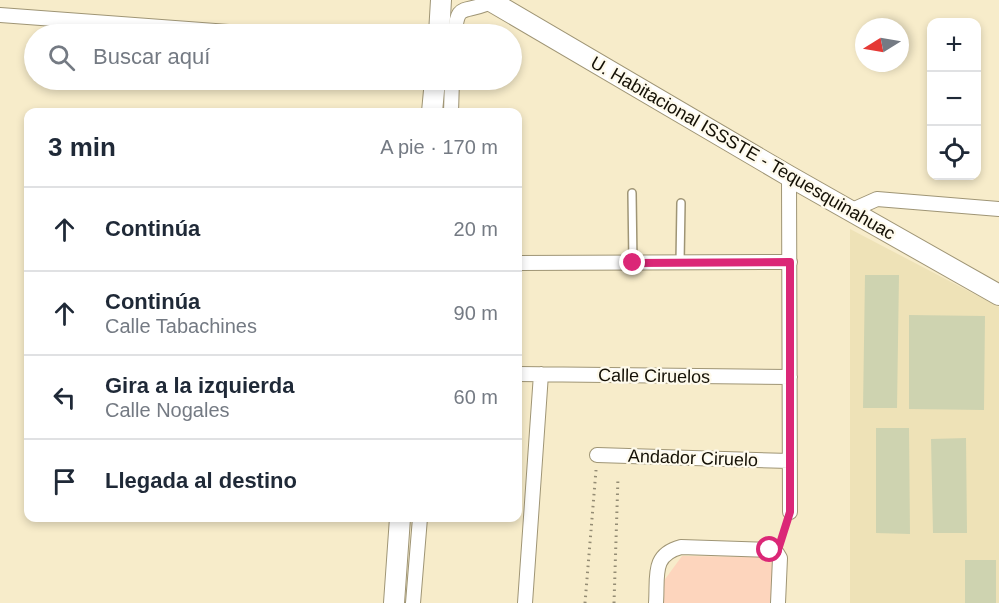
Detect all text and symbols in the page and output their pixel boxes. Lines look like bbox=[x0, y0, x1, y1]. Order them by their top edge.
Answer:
north arrow bbox=[855, 18, 909, 72]
map controls bbox=[927, 18, 981, 180]
button: + bbox=[927, 18, 981, 72]
search box bbox=[24, 24, 522, 90]
icon: search bbox=[45, 41, 78, 74]
text: Buscar aquí bbox=[93, 44, 210, 69]
street label: U. Habitacional ISSSTE - Tequesquinahuac bbox=[587, 52, 899, 244]
button: − bbox=[927, 72, 981, 126]
button: locate bbox=[927, 126, 981, 180]
text: 3 min bbox=[48, 132, 116, 162]
text: A pie · 170 m bbox=[380, 136, 498, 158]
icon: ahead bbox=[48, 213, 81, 246]
text: Continúa bbox=[105, 216, 200, 241]
text: 20 m bbox=[454, 218, 498, 240]
route end bbox=[619, 249, 645, 275]
text: Continúa bbox=[105, 289, 200, 314]
icon: ahead bbox=[48, 297, 81, 330]
text: 90 m bbox=[454, 302, 498, 324]
text: Calle Tabachines bbox=[105, 315, 257, 337]
street label: Calle Ciruelos bbox=[598, 365, 710, 387]
text: Gira a la izquierda bbox=[105, 373, 295, 398]
icon: left bbox=[48, 381, 81, 414]
text: 60 m bbox=[454, 386, 498, 408]
text: Calle Nogales bbox=[105, 399, 230, 421]
street label: Andador Ciruelo bbox=[628, 446, 758, 470]
icon: arrive bbox=[48, 465, 81, 498]
text: Llegada al destino bbox=[105, 468, 297, 493]
route start bbox=[756, 536, 782, 562]

